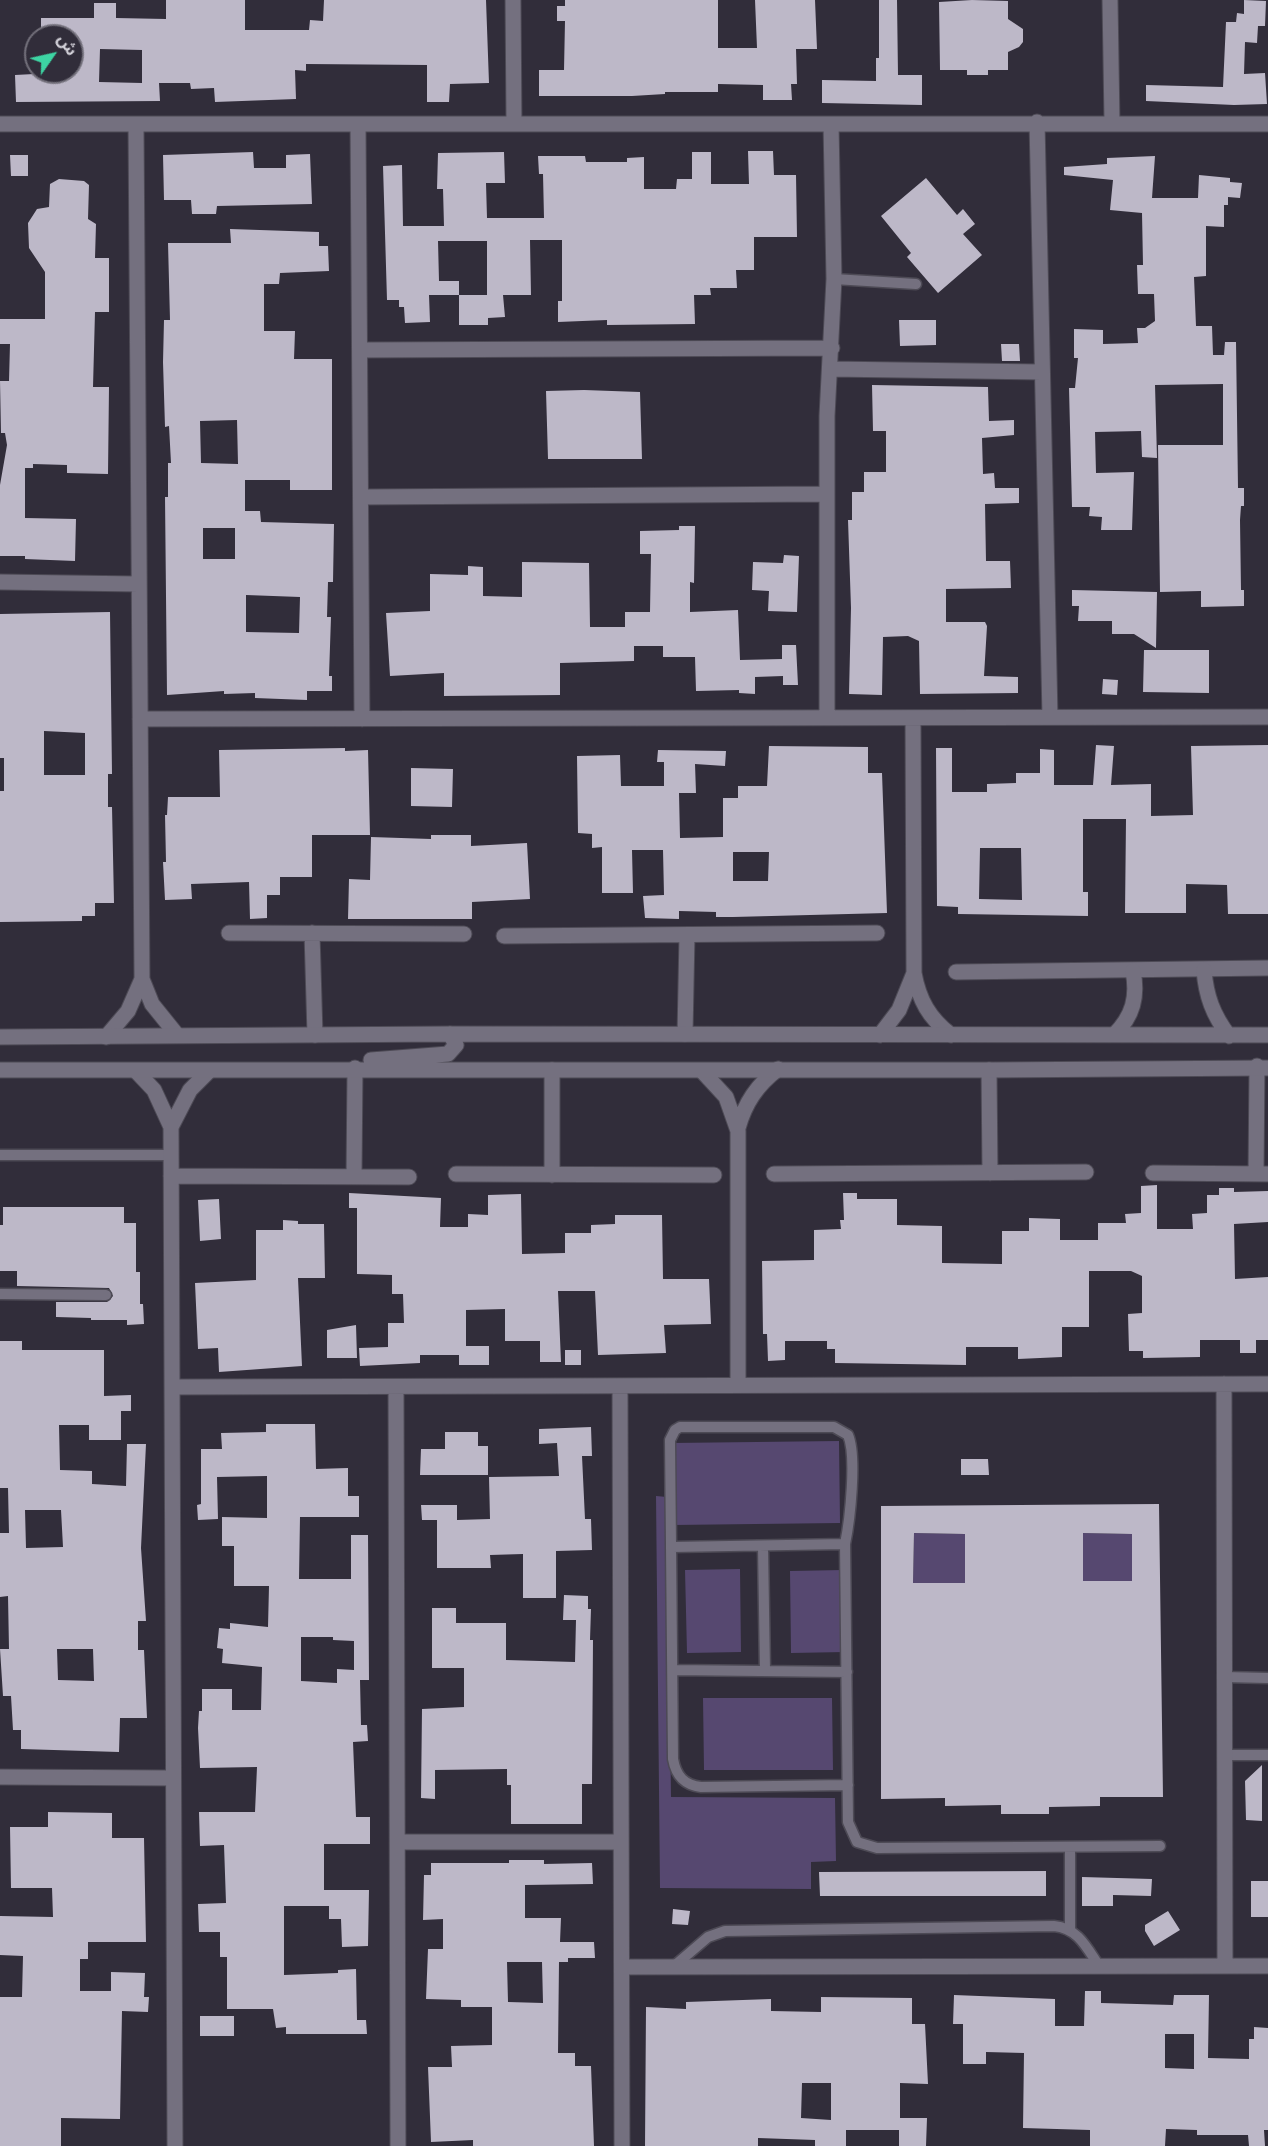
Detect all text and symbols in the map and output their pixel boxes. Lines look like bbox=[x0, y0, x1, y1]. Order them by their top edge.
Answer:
north arrow bbox=[24, 24, 84, 84]
text: ش bbox=[54, 30, 82, 59]

